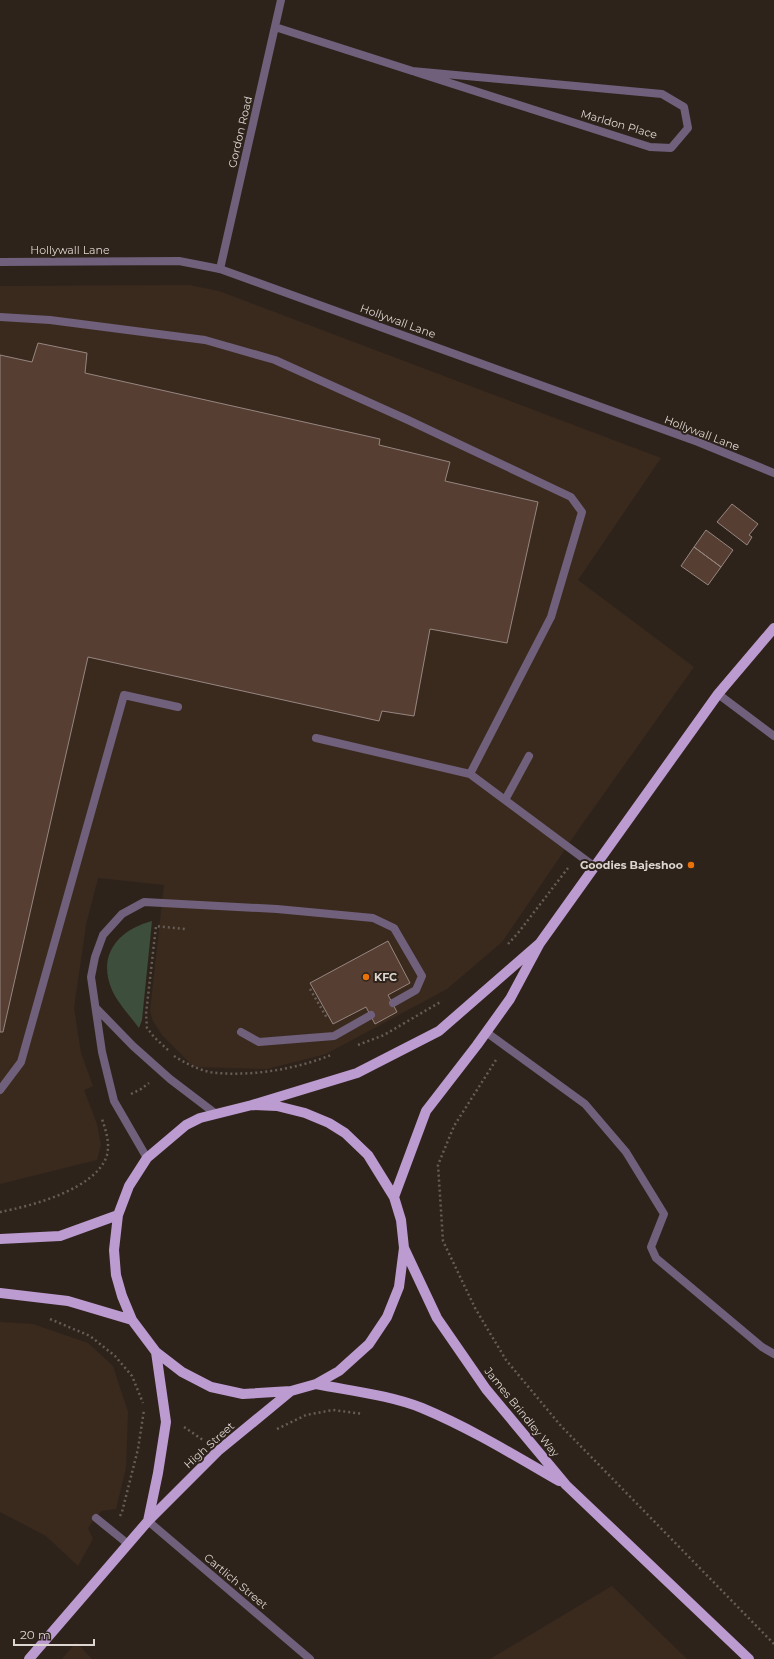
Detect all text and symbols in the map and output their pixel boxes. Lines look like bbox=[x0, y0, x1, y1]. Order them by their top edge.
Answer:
street label: Gordon Road bbox=[225, 95, 255, 169]
street label: Marldon Place bbox=[579, 106, 659, 142]
street label: Hollywall Lane bbox=[30, 243, 110, 257]
street label: Hollywall Lane bbox=[358, 301, 438, 341]
street label: Hollywall Lane bbox=[662, 412, 742, 454]
place label: Goodies Bajeshoo bbox=[580, 858, 683, 872]
marker: Goodies Bajeshoo bbox=[686, 860, 696, 870]
place label: KFC bbox=[374, 970, 397, 984]
marker: KFC bbox=[361, 972, 371, 982]
street label: James Brindley Way bbox=[481, 1364, 562, 1460]
street label: High Street bbox=[181, 1418, 237, 1471]
street label: Cartlich Street bbox=[201, 1550, 271, 1612]
scale bar bbox=[14, 1621, 94, 1647]
text: 20 m bbox=[20, 1627, 51, 1642]

